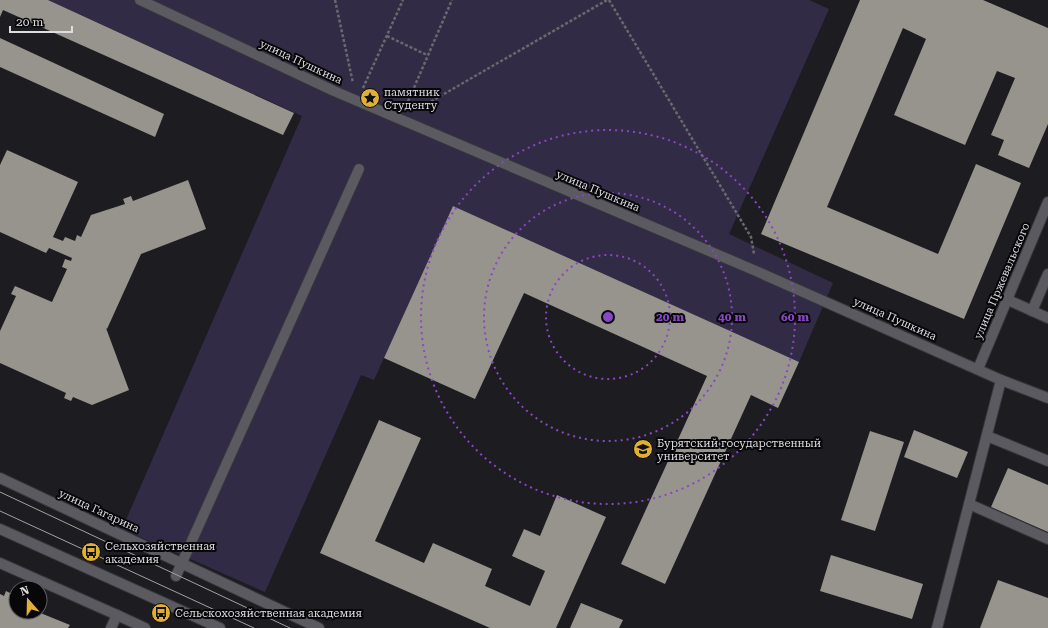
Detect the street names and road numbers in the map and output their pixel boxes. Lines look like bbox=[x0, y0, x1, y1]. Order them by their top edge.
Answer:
street label: улица Пушкина bbox=[258, 37, 344, 87]
street label: улица Пушкина bbox=[554, 168, 642, 214]
street label: улица Пржевальского bbox=[972, 221, 1033, 341]
street label: улица Пушкина bbox=[852, 295, 938, 343]
street label: улица Гагарина bbox=[57, 487, 141, 535]

